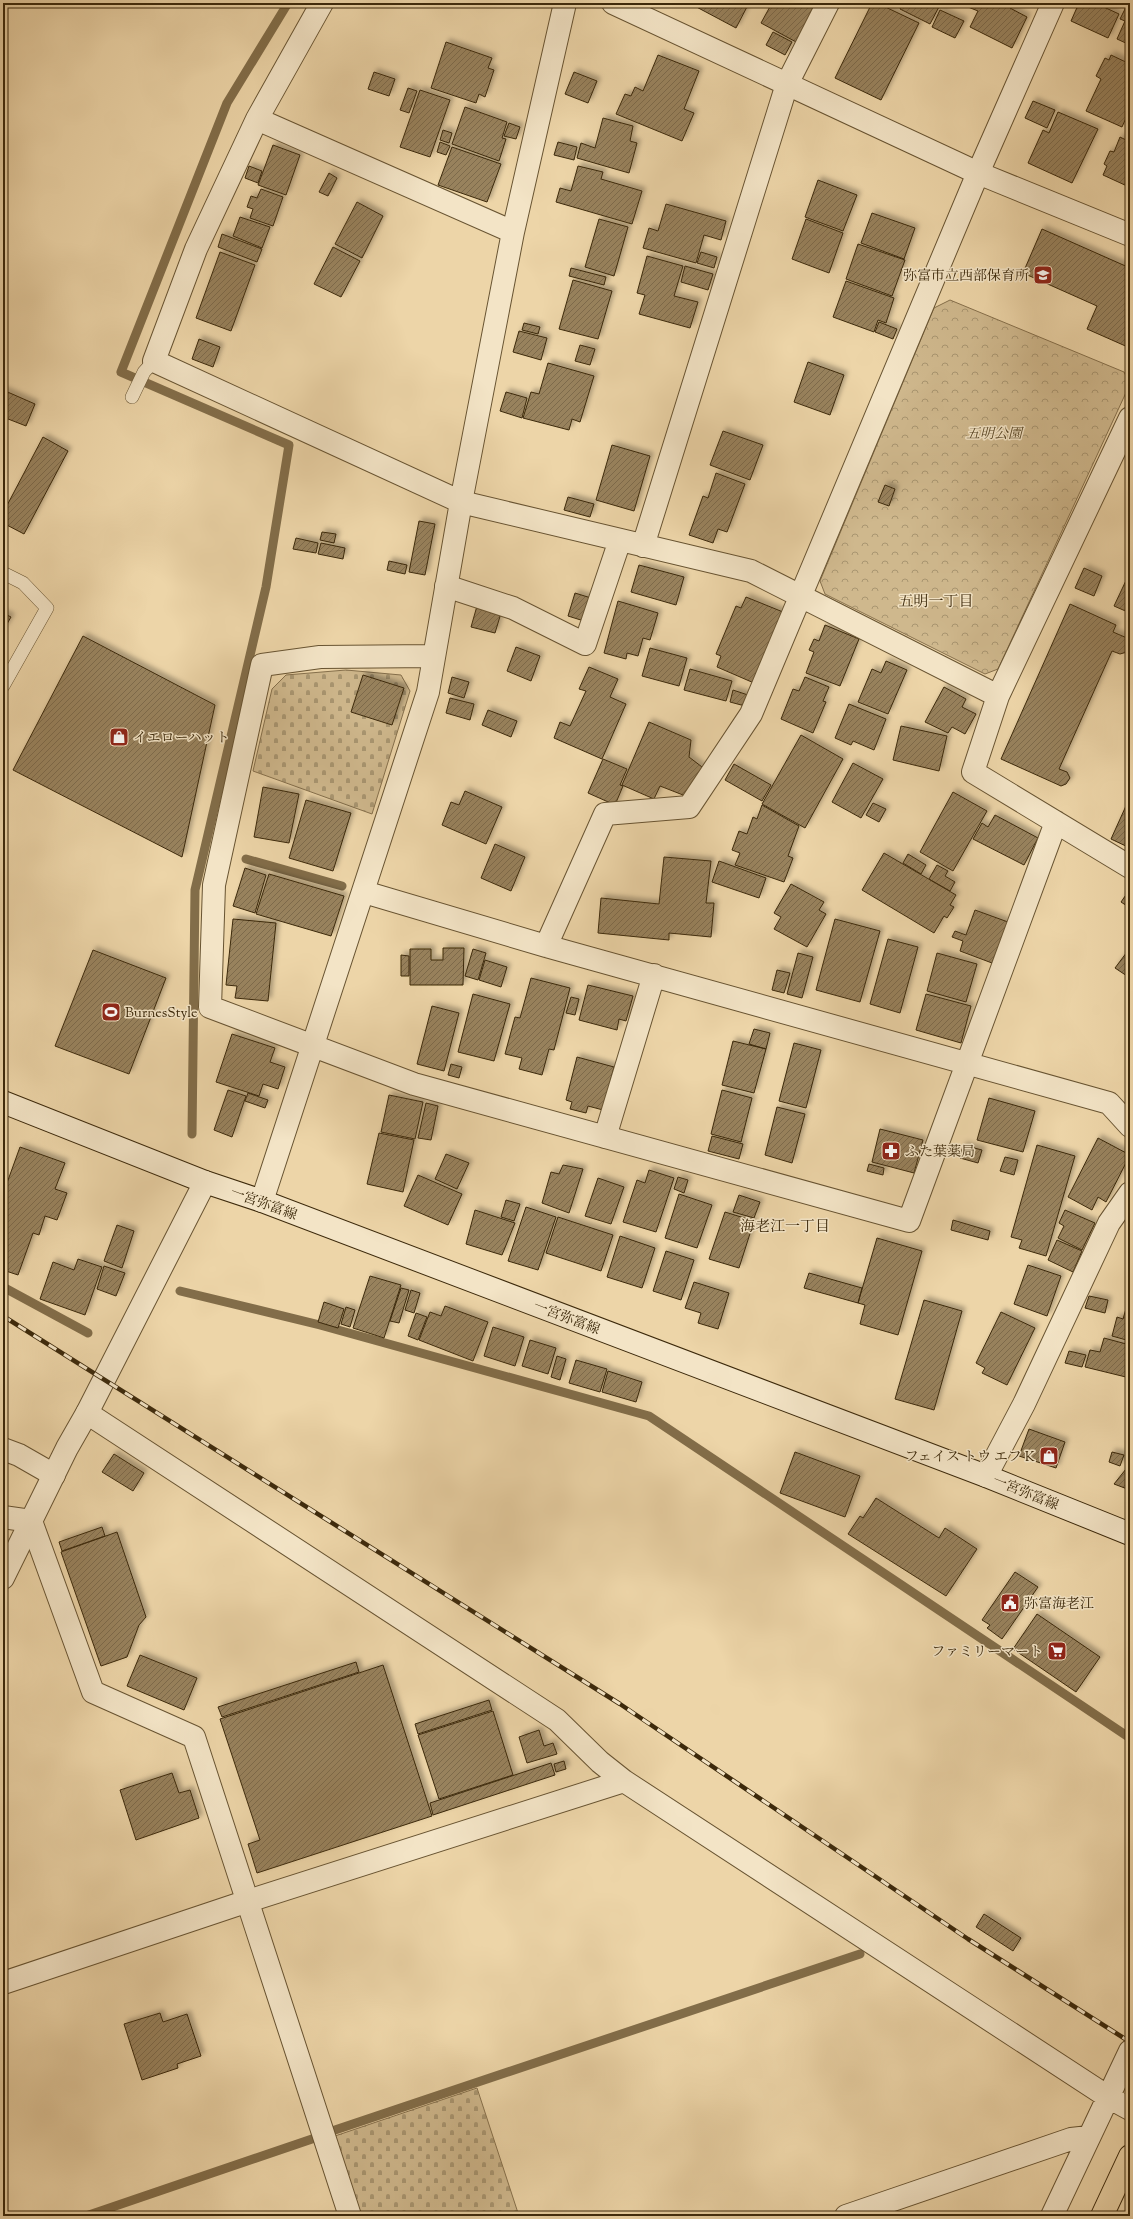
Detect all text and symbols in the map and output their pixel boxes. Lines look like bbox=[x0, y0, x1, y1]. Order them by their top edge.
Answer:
school or university icon: 弥富市立西部保育所 bbox=[1032, 264, 1054, 286]
place label: 弥富市立西部保育所 bbox=[903, 267, 1029, 287]
park label: 五明公園 bbox=[966, 425, 1024, 445]
district label: 五明一丁目 bbox=[898, 592, 974, 613]
shop icon: イエローハット bbox=[108, 726, 130, 748]
place label: イエローハット bbox=[133, 729, 230, 749]
sports icon: BurnesStyle bbox=[100, 1001, 122, 1023]
place label: BurnesStyle bbox=[125, 1004, 198, 1024]
pharmacy icon: ふた葉薬局 bbox=[880, 1140, 902, 1162]
place label: ふた葉薬局 bbox=[905, 1143, 975, 1163]
street label: 一宮弥富線 bbox=[227, 1184, 300, 1226]
district label: 海老江一丁目 bbox=[740, 1217, 830, 1238]
street label: 一宮弥富線 bbox=[530, 1297, 603, 1341]
shop icon: フェイス トウ エフ K bbox=[1038, 1445, 1060, 1467]
place label: フェイス トウ エフ K bbox=[905, 1448, 1035, 1468]
street label: 一宮弥富線 bbox=[989, 1471, 1061, 1516]
public building icon: 弥富海老江 bbox=[999, 1592, 1021, 1614]
place label: 弥富海老江 bbox=[1024, 1595, 1094, 1615]
supermarket icon: ファミリーマート bbox=[1046, 1640, 1068, 1662]
place label: ファミリーマート bbox=[931, 1643, 1043, 1663]

